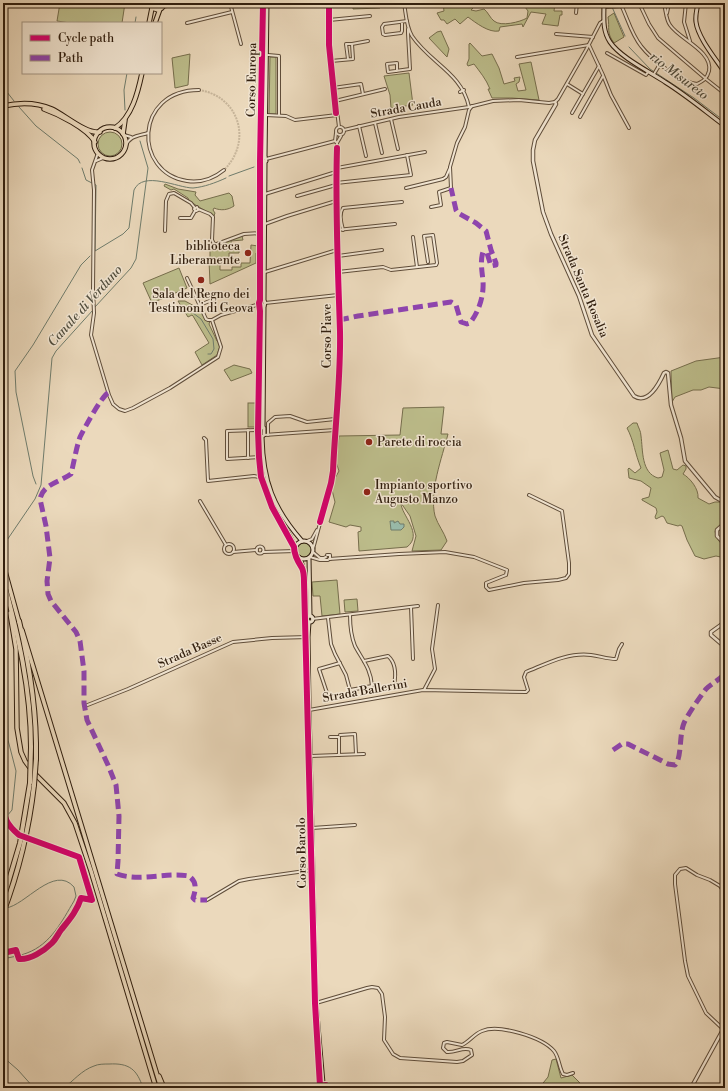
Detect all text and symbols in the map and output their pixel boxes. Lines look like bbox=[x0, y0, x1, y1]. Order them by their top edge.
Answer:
legend bbox=[22, 22, 162, 74]
text: Cycle path bbox=[58, 31, 114, 46]
street label: Corso Europa bbox=[244, 42, 260, 117]
water label: rio Misureto bbox=[646, 49, 712, 103]
text: Path bbox=[58, 51, 83, 66]
street label: Strada Cauda bbox=[369, 94, 444, 122]
street label: Strada Santa Rosalia bbox=[554, 232, 612, 341]
place label: biblioteca Liberamente bbox=[170, 239, 241, 268]
marker: biblioteca Liberamente bbox=[243, 248, 253, 258]
water label: Canale di Verduno bbox=[44, 262, 126, 350]
marker: Sala del Regno dei Testimoni di Geova bbox=[196, 275, 206, 285]
place label: Sala del Regno dei Testimoni di Geova bbox=[149, 287, 254, 316]
street label: Corso Piave bbox=[320, 304, 335, 368]
place label: Parete di roccia bbox=[377, 435, 463, 450]
marker: Parete di roccia bbox=[364, 437, 374, 447]
place label: Impianto sportivo Augusto Manzo bbox=[374, 478, 473, 507]
marker: Impianto sportivo Augusto Manzo bbox=[362, 487, 372, 497]
street label: Strada Basse bbox=[156, 630, 224, 672]
street label: Strada Ballerini bbox=[321, 676, 409, 706]
street label: Corso Barolo bbox=[294, 817, 310, 889]

